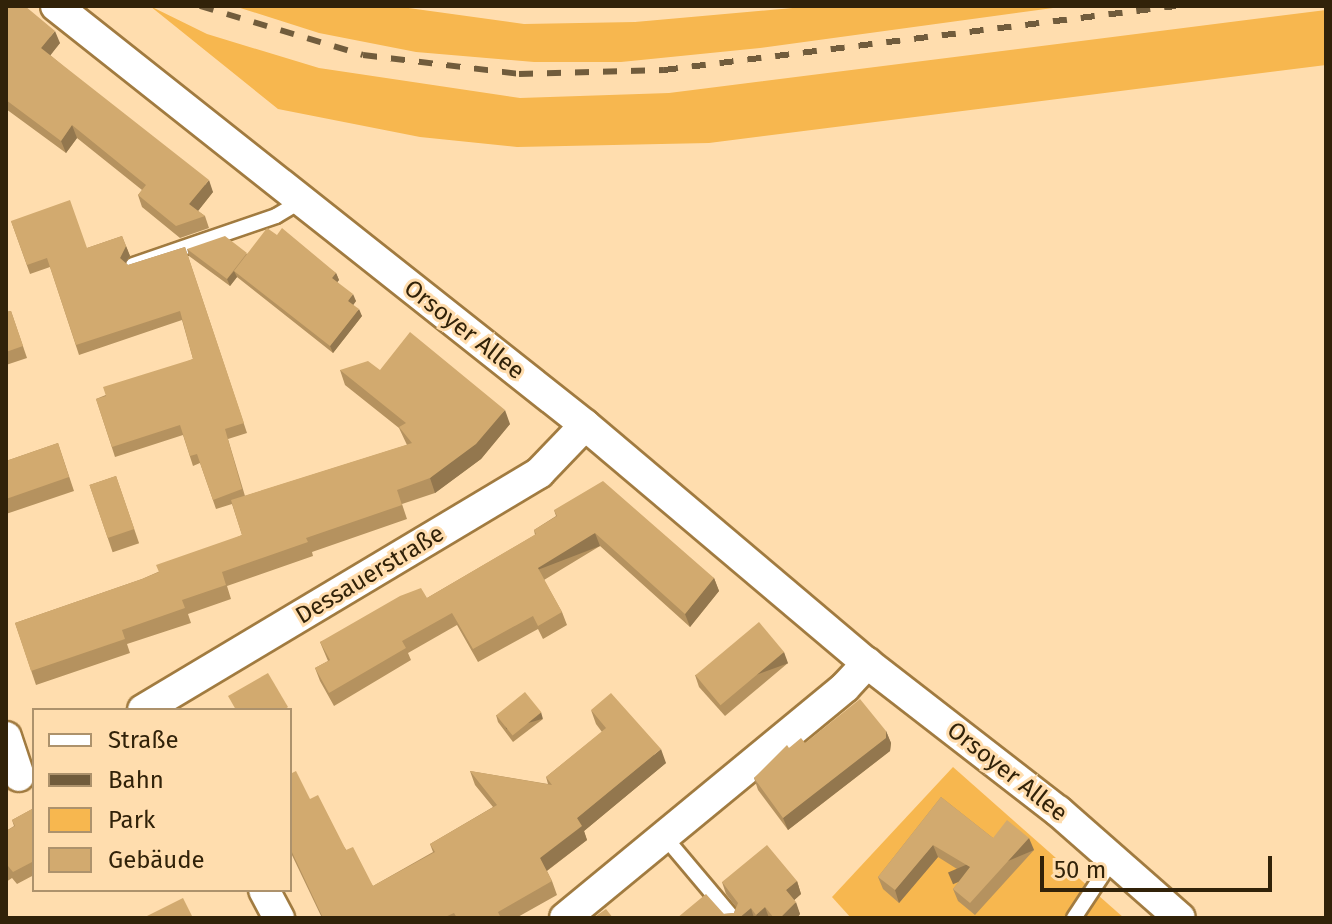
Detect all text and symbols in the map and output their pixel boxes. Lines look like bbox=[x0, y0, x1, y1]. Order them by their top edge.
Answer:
street label: Orsoyer Allee bbox=[398, 274, 530, 386]
street label: Dessauerstraße bbox=[291, 519, 449, 631]
legend bbox=[32, 708, 292, 892]
street label: Orsoyer Allee bbox=[941, 716, 1073, 828]
text: Straße bbox=[108, 726, 179, 754]
text: Bahn bbox=[108, 766, 164, 794]
text: Park bbox=[108, 806, 155, 834]
scale bar bbox=[1044, 840, 1276, 890]
text: Gebäude bbox=[108, 846, 205, 874]
text: 50 m bbox=[1054, 856, 1106, 884]

